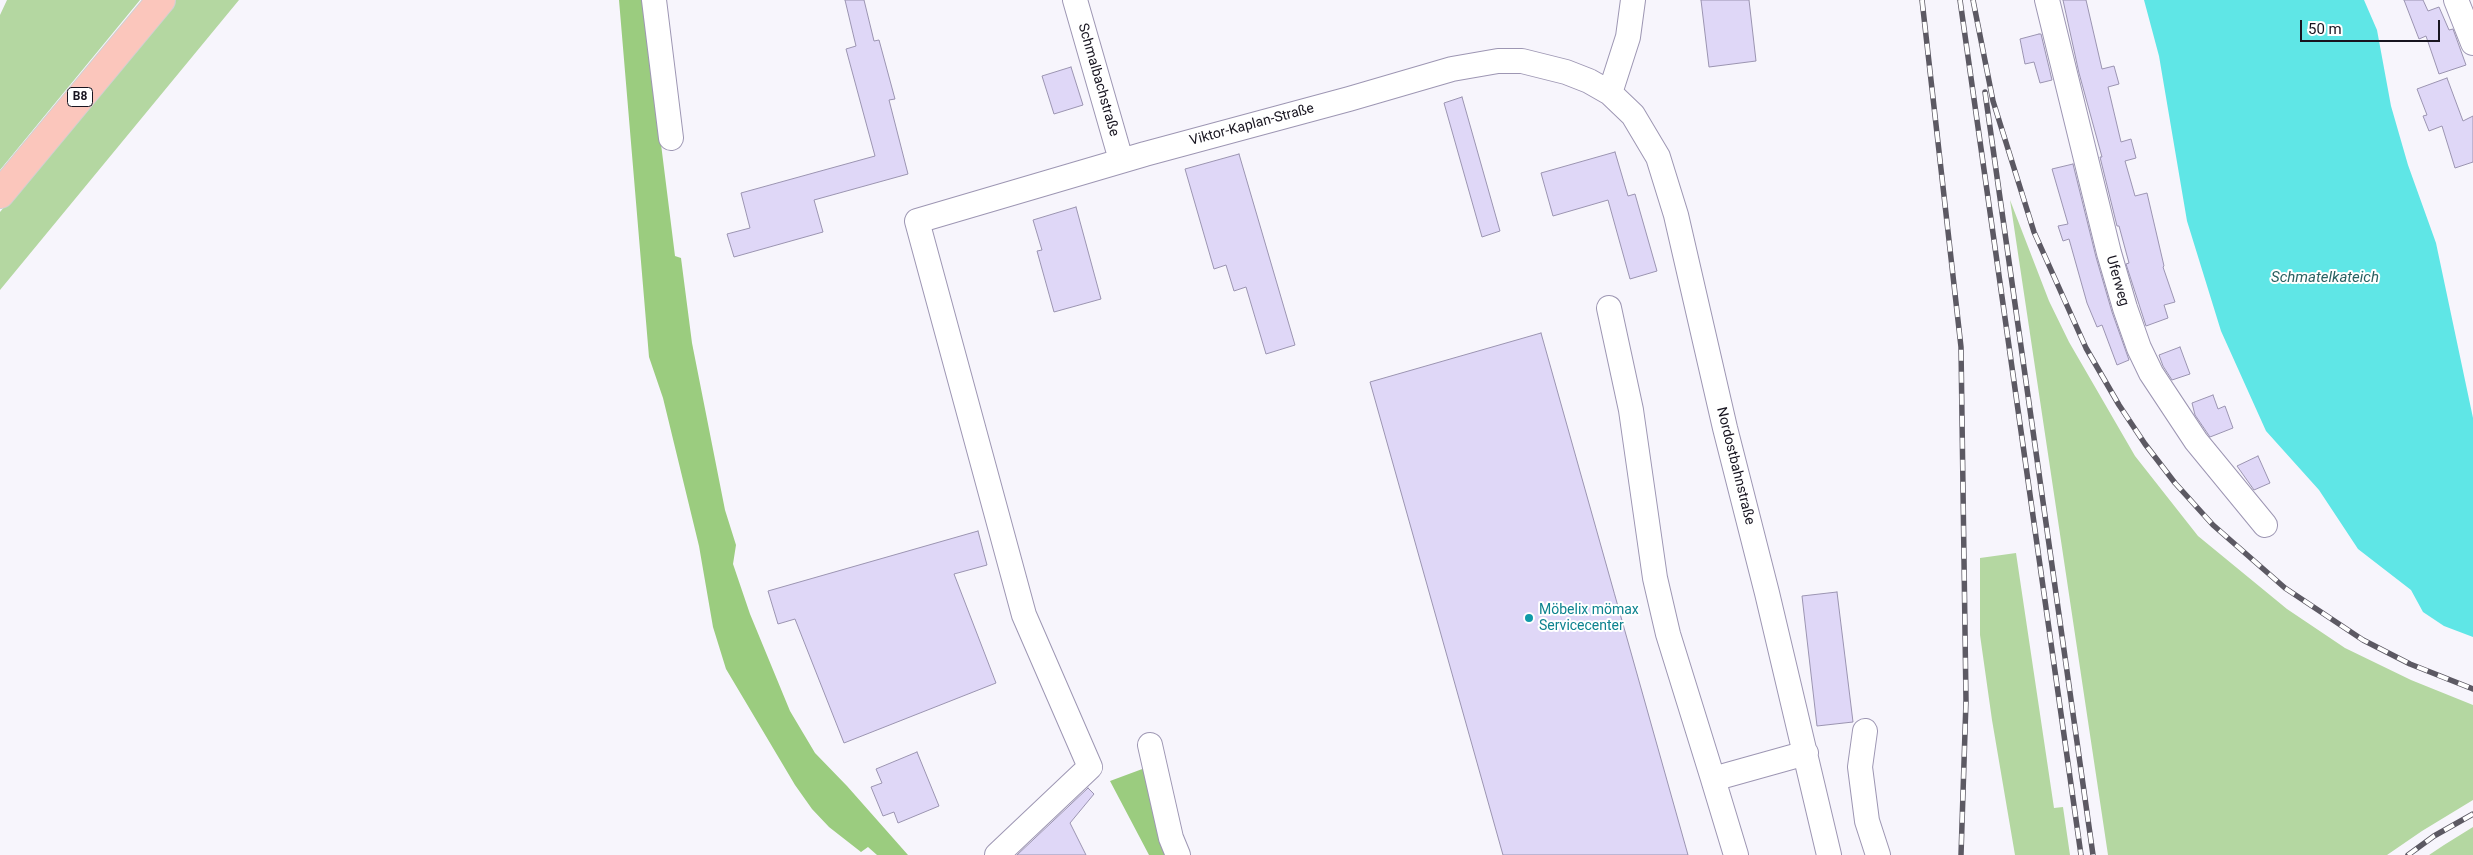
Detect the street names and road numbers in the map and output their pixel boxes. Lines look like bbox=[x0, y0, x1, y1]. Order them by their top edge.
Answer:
street label: Schmalbachstraße bbox=[1074, 22, 1122, 138]
road number: B8 bbox=[68, 88, 92, 106]
street label: Viktor-Kaplan-Straße bbox=[1188, 100, 1316, 150]
street label: Uferweg bbox=[2102, 254, 2132, 308]
street label: Nordostbahnstraße bbox=[1712, 405, 1758, 527]

